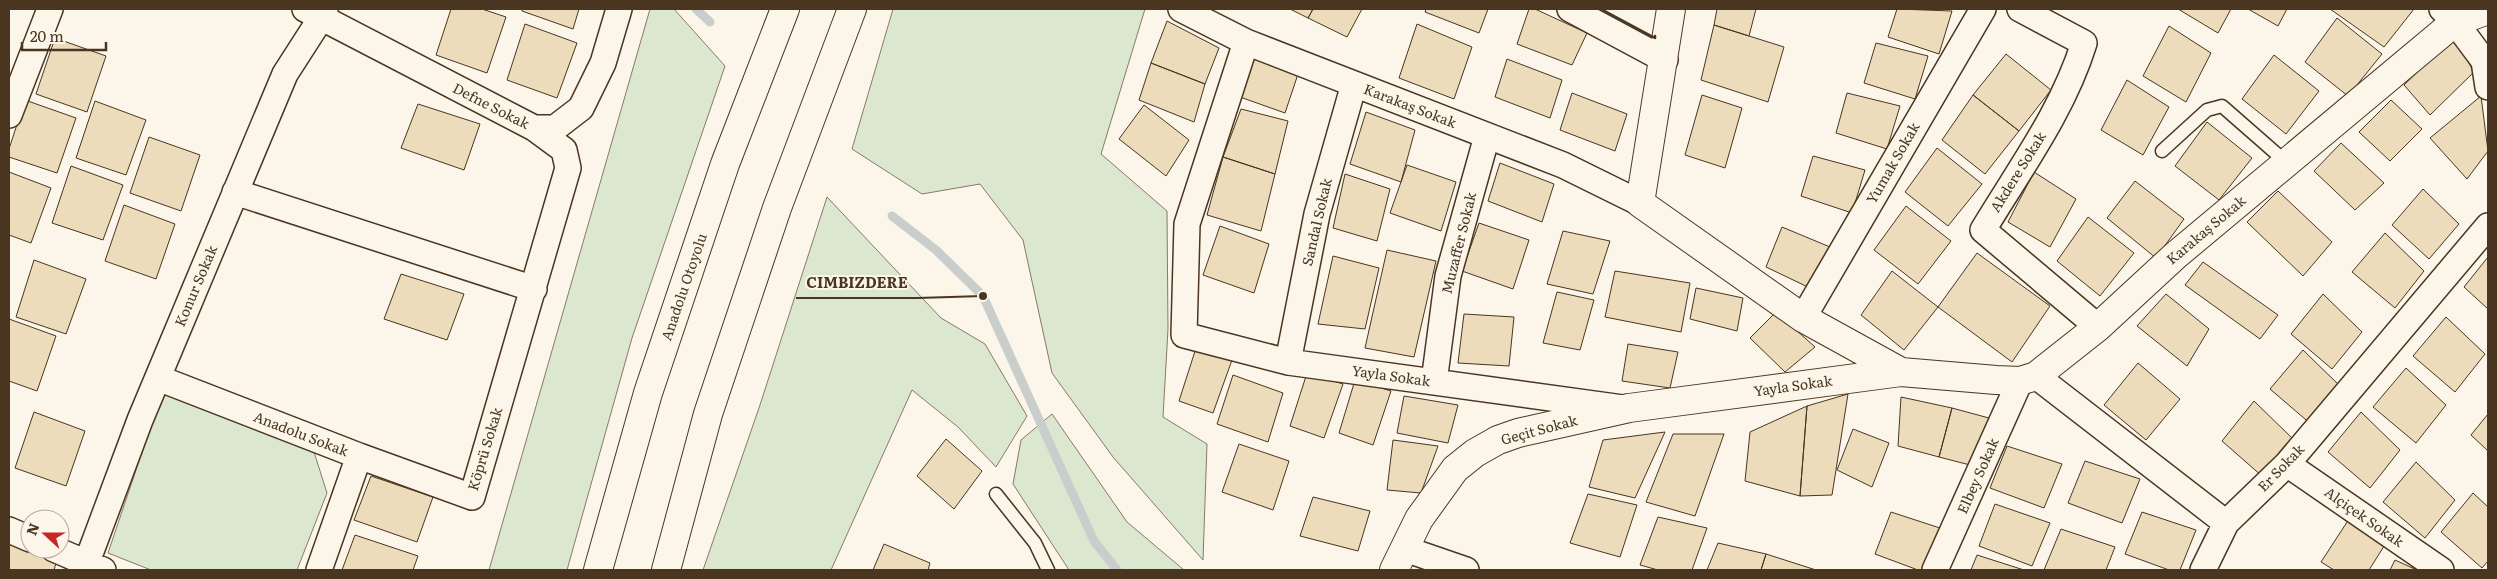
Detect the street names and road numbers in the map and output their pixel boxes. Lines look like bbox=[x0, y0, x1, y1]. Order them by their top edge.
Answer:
street label: Defne Sokak bbox=[450, 77, 534, 133]
street label: Karakaş Sokak bbox=[1361, 78, 1460, 132]
street label: Yumak Sokak bbox=[1861, 118, 1924, 207]
street label: Akdere Sokak bbox=[1984, 127, 2050, 216]
street label: Sandal Sokak bbox=[1296, 176, 1336, 268]
street label: Muzaffer Sokak bbox=[1436, 189, 1480, 296]
street label: Karakaş Sokak bbox=[2161, 190, 2250, 268]
street label: Anadolu Otoyolu bbox=[655, 230, 711, 343]
street label: Konur Sokak bbox=[169, 241, 221, 329]
street label: Yayla Sokak bbox=[1351, 360, 1432, 390]
street label: Yayla Sokak bbox=[1752, 370, 1834, 400]
street label: Köprü Sokak bbox=[462, 404, 506, 493]
street label: Anadolu Sokak bbox=[251, 406, 352, 461]
street label: Geçit Sokak bbox=[1498, 409, 1580, 449]
street label: Elbey Sokak bbox=[1951, 434, 2003, 517]
street label: Er Sokak bbox=[2252, 439, 2308, 496]
street label: Alçiçek Sokak bbox=[2321, 481, 2409, 551]

